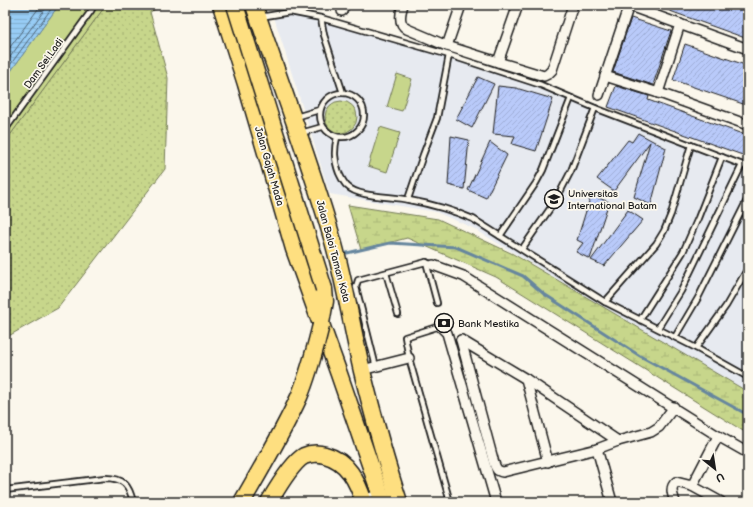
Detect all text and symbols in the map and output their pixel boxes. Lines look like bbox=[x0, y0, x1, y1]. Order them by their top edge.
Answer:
street label: Dam Sei.Ladi bbox=[22, 36, 66, 91]
street label: Jalan Gajah Mada bbox=[252, 125, 286, 208]
school or university icon: Universitas International Batam bbox=[543, 188, 565, 210]
place label: Universitas International Batam bbox=[568, 188, 657, 212]
street label: Jalan Baloi Taman Kota bbox=[314, 199, 353, 304]
bank icon: Bank Mestika bbox=[433, 312, 455, 334]
place label: Bank Mestika bbox=[458, 318, 519, 330]
north arrow bbox=[695, 449, 735, 489]
text: U bbox=[713, 470, 726, 485]

